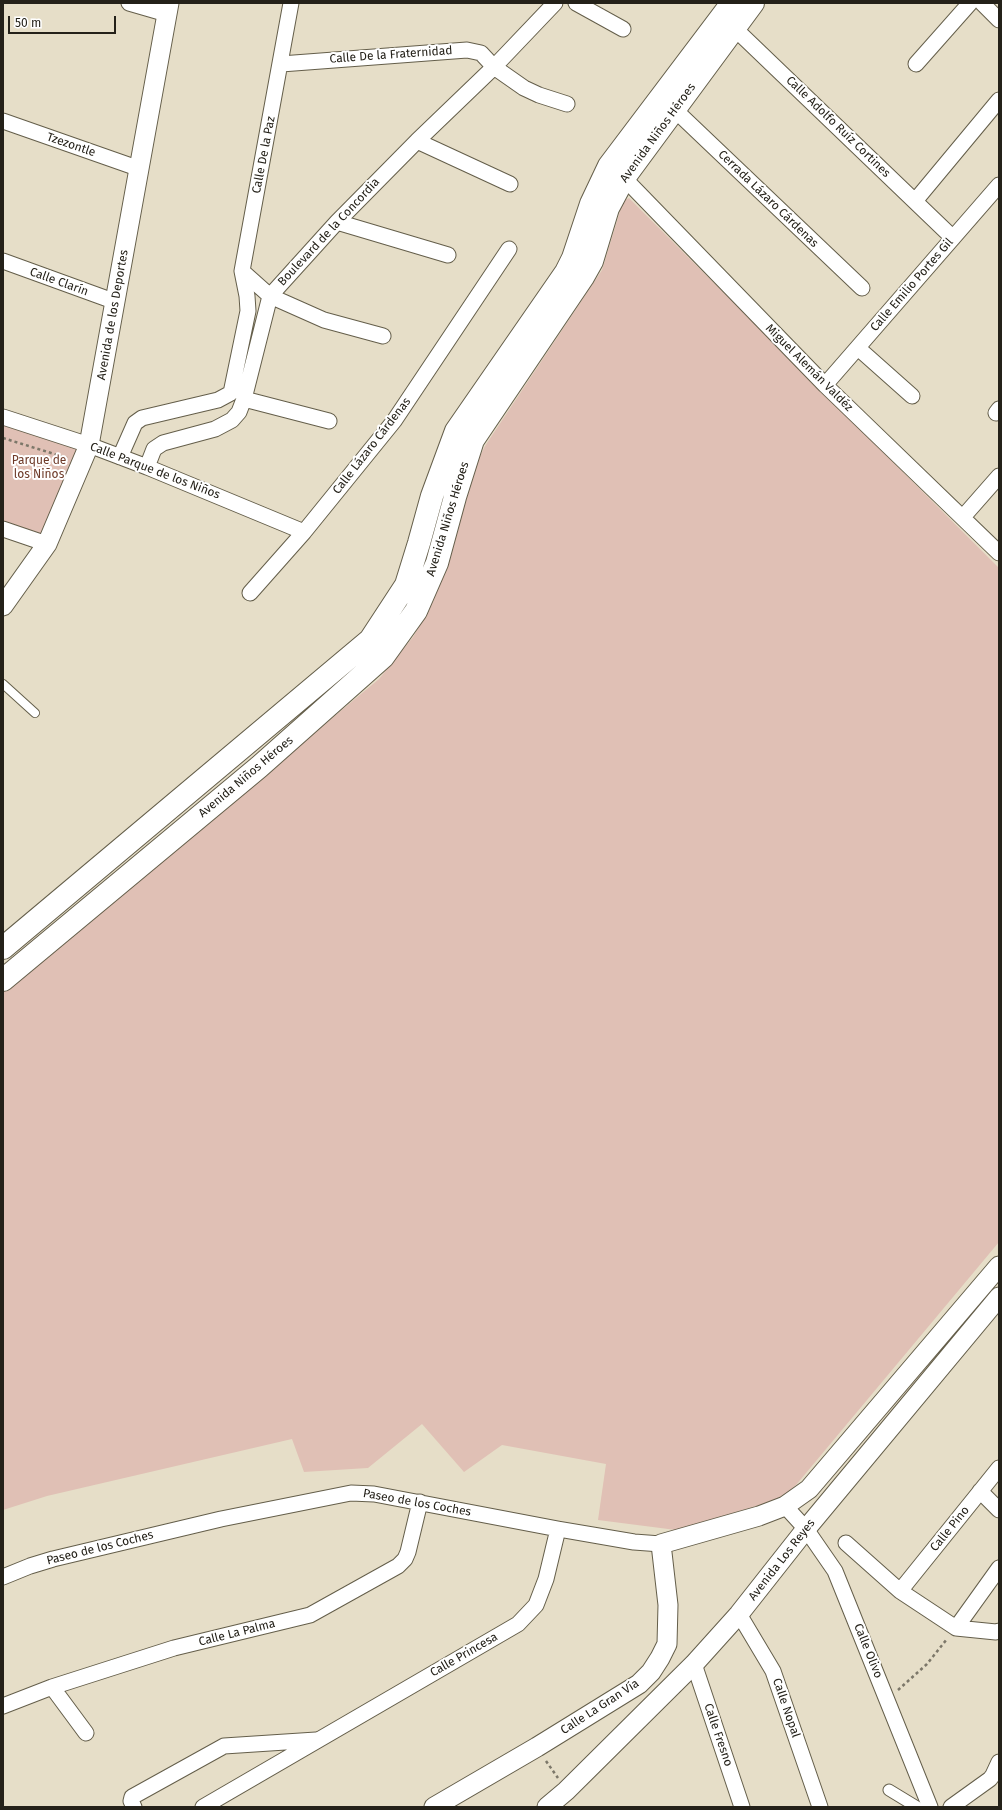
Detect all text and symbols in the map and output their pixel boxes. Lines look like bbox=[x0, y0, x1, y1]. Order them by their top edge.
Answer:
scale bar bbox=[10, 8, 118, 34]
text: 50 m bbox=[15, 16, 41, 30]
street label: Calle De la Fraternidad bbox=[329, 44, 453, 66]
street label: Calle Adolfo Ruíz Cortines bbox=[783, 73, 893, 181]
street label: Avenida Niños Héroes bbox=[617, 81, 699, 185]
street label: Calle De la Paz bbox=[249, 115, 279, 195]
street label: Tzezontle bbox=[45, 130, 97, 160]
street label: Cerrada Lázaro Cárdenas bbox=[715, 147, 821, 251]
street label: Boulevard de la Concordia bbox=[275, 175, 383, 289]
street label: Calle Emilio Portes Gil bbox=[868, 235, 956, 335]
street label: Avenida de los Deportes bbox=[94, 249, 132, 381]
street label: Calle Clarín bbox=[28, 265, 90, 299]
street label: Miguel Alemán Valdéz bbox=[762, 321, 856, 415]
street label: Calle Lázaro Cárdenas bbox=[330, 395, 414, 497]
street label: Calle Parque de los Niños bbox=[88, 440, 222, 502]
park label: Parque de los Niños bbox=[12, 454, 66, 482]
street label: Avenida Niños Héroes bbox=[424, 460, 472, 578]
street label: Avenida Niños Héroes bbox=[196, 733, 296, 821]
street label: Paseo de los Coches bbox=[362, 1486, 472, 1520]
street label: Calle Pino bbox=[927, 1503, 973, 1555]
street label: Avenida Los Reyes bbox=[746, 1516, 818, 1604]
street label: Paseo de los Coches bbox=[45, 1528, 155, 1568]
street label: Calle La Palma bbox=[197, 1617, 277, 1649]
street label: Calle Olivo bbox=[851, 1622, 885, 1680]
street label: Calle Princesa bbox=[428, 1630, 500, 1680]
street label: Calle La Gran Vía bbox=[558, 1676, 642, 1738]
street label: Calle Nopal bbox=[769, 1676, 803, 1740]
street label: Calle Fresno bbox=[701, 1702, 735, 1768]

